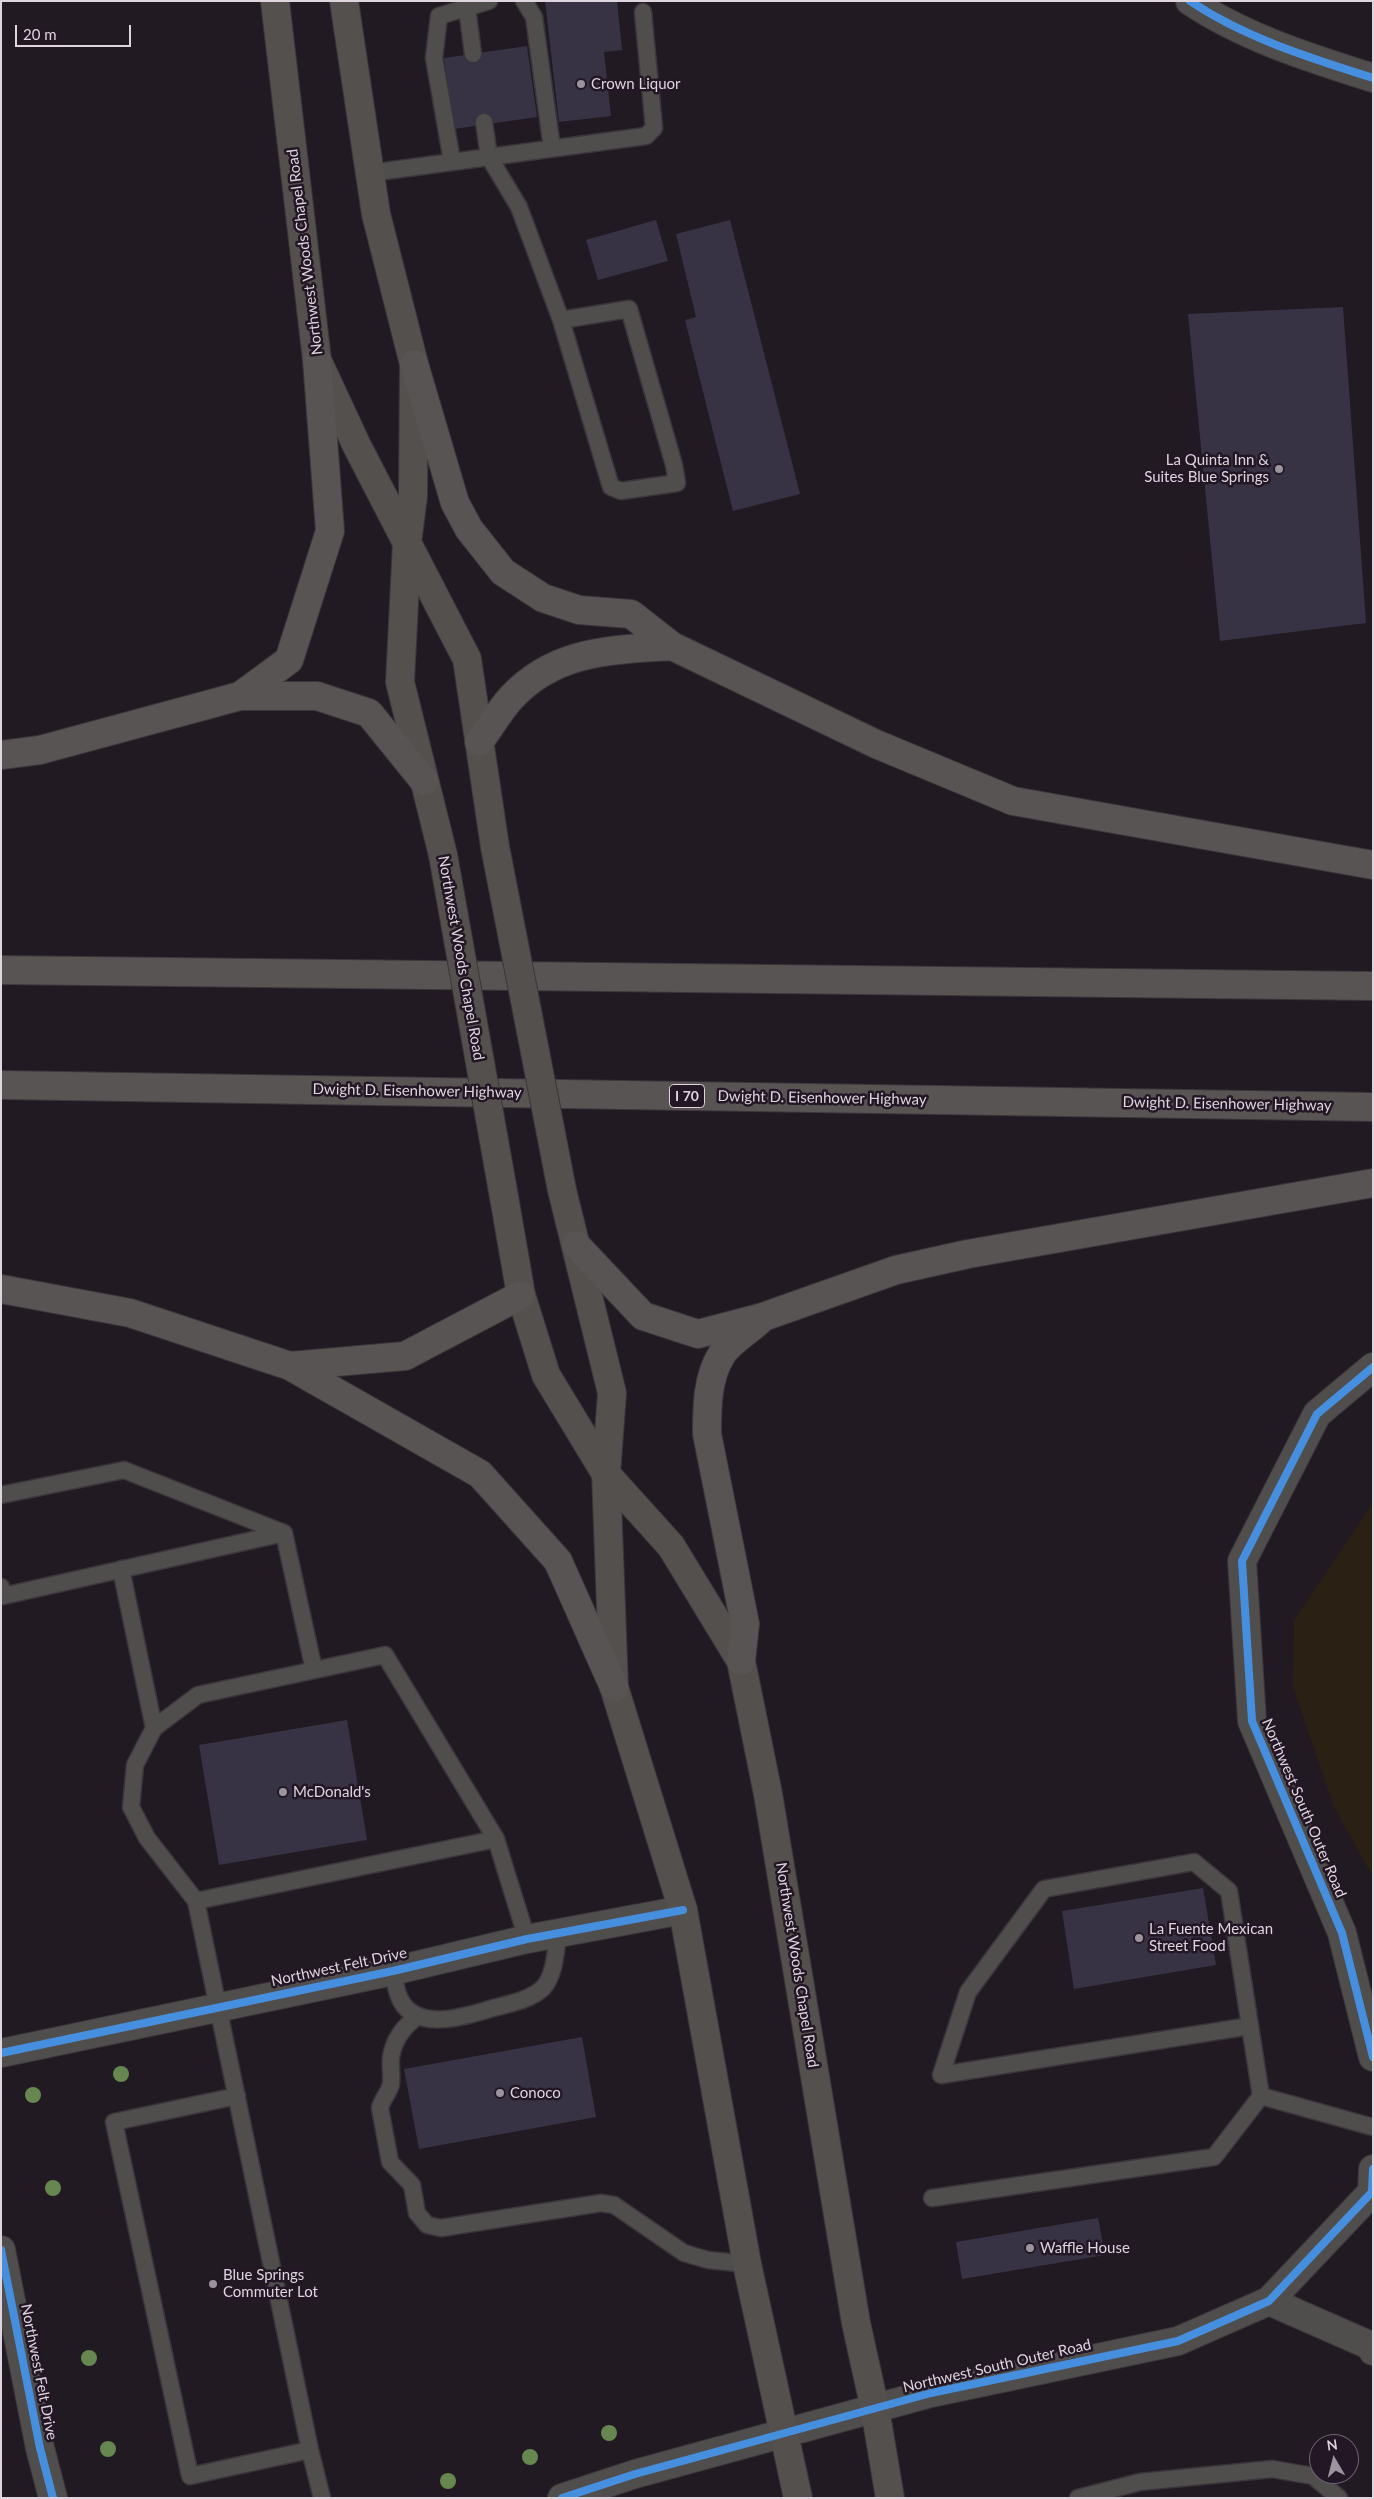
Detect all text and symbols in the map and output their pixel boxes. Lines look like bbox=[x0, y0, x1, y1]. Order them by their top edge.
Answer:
scale bar bbox=[18, 15, 134, 47]
text: 20 m bbox=[23, 25, 57, 43]
place label: Crown Liquor bbox=[591, 75, 681, 93]
marker: Crown Liquor bbox=[575, 78, 587, 90]
street label: Northwest Woods Chapel Road bbox=[283, 148, 327, 356]
place label: La Quinta Inn & Suites Blue Springs bbox=[1144, 451, 1269, 486]
marker: La Quinta Inn & Suites Blue Springs bbox=[1273, 463, 1285, 475]
street label: Northwest Woods Chapel Road bbox=[434, 854, 488, 1062]
street label: Dwight D. Eisenhower Highway bbox=[312, 1080, 522, 1102]
road number: I 70 bbox=[670, 1084, 704, 1108]
street label: Dwight D. Eisenhower Highway bbox=[717, 1087, 927, 1109]
street label: Dwight D. Eisenhower Highway bbox=[1122, 1093, 1332, 1115]
street label: Northwest South Outer Road bbox=[1258, 1716, 1350, 1900]
place label: McDonald's bbox=[293, 1783, 371, 1801]
marker: McDonald's bbox=[277, 1786, 289, 1798]
street label: Northwest Woods Chapel Road bbox=[772, 1861, 822, 2069]
place label: La Fuente Mexican Street Food bbox=[1149, 1920, 1273, 1955]
marker: La Fuente Mexican Street Food bbox=[1133, 1932, 1145, 1944]
street label: Northwest Felt Drive bbox=[269, 1944, 409, 1990]
place label: Conoco bbox=[510, 2084, 561, 2102]
marker: Conoco bbox=[494, 2087, 506, 2099]
place label: Waffle House bbox=[1040, 2239, 1130, 2257]
marker: Waffle House bbox=[1024, 2242, 1036, 2254]
place label: Blue Springs Commuter Lot bbox=[223, 2266, 318, 2301]
marker: Blue Springs Commuter Lot bbox=[207, 2278, 219, 2290]
street label: Northwest Felt Drive bbox=[17, 2302, 61, 2442]
street label: Northwest South Outer Road bbox=[901, 2336, 1093, 2396]
north arrow bbox=[1309, 2434, 1359, 2484]
text: N bbox=[1325, 2435, 1339, 2454]

